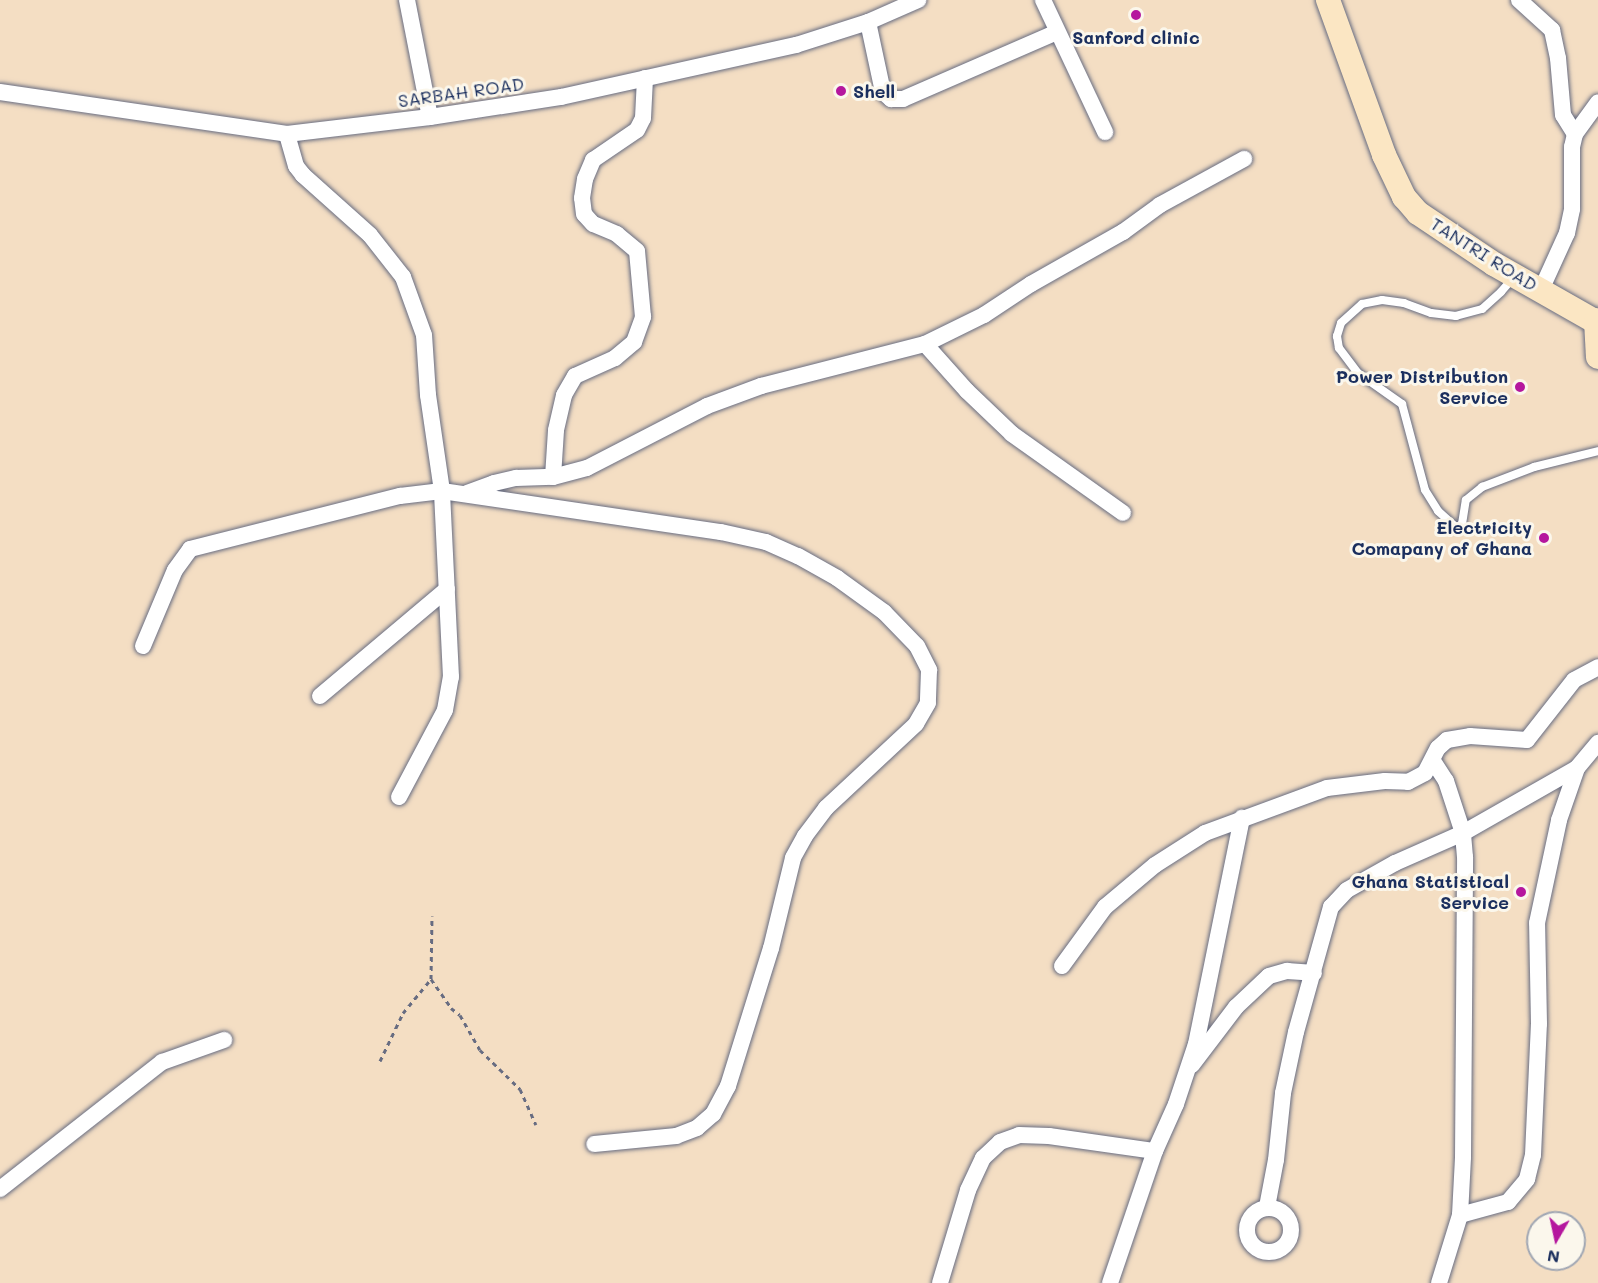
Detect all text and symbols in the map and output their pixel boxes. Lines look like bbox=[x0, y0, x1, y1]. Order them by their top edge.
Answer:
marker: Sanford clinic bbox=[1127, 6, 1145, 24]
place label: Sanford clinic bbox=[1072, 26, 1200, 48]
street label: SARBAH ROAD bbox=[397, 72, 525, 112]
place label: Shell bbox=[853, 80, 895, 102]
marker: Shell bbox=[834, 84, 848, 98]
street label: TANTRI ROAD bbox=[1427, 213, 1541, 295]
place label: Power Distribution Service bbox=[1336, 366, 1508, 409]
marker: Power Distribution Service bbox=[1513, 380, 1527, 394]
place label: Electricity Comapany of Ghana bbox=[1352, 517, 1532, 560]
marker: Electricity Comapany of Ghana bbox=[1537, 531, 1551, 545]
place label: Ghana Statistical Service bbox=[1352, 871, 1509, 914]
marker: Ghana Statistical Service bbox=[1514, 885, 1528, 899]
north arrow bbox=[1526, 1211, 1586, 1271]
text: N bbox=[1546, 1246, 1561, 1269]

